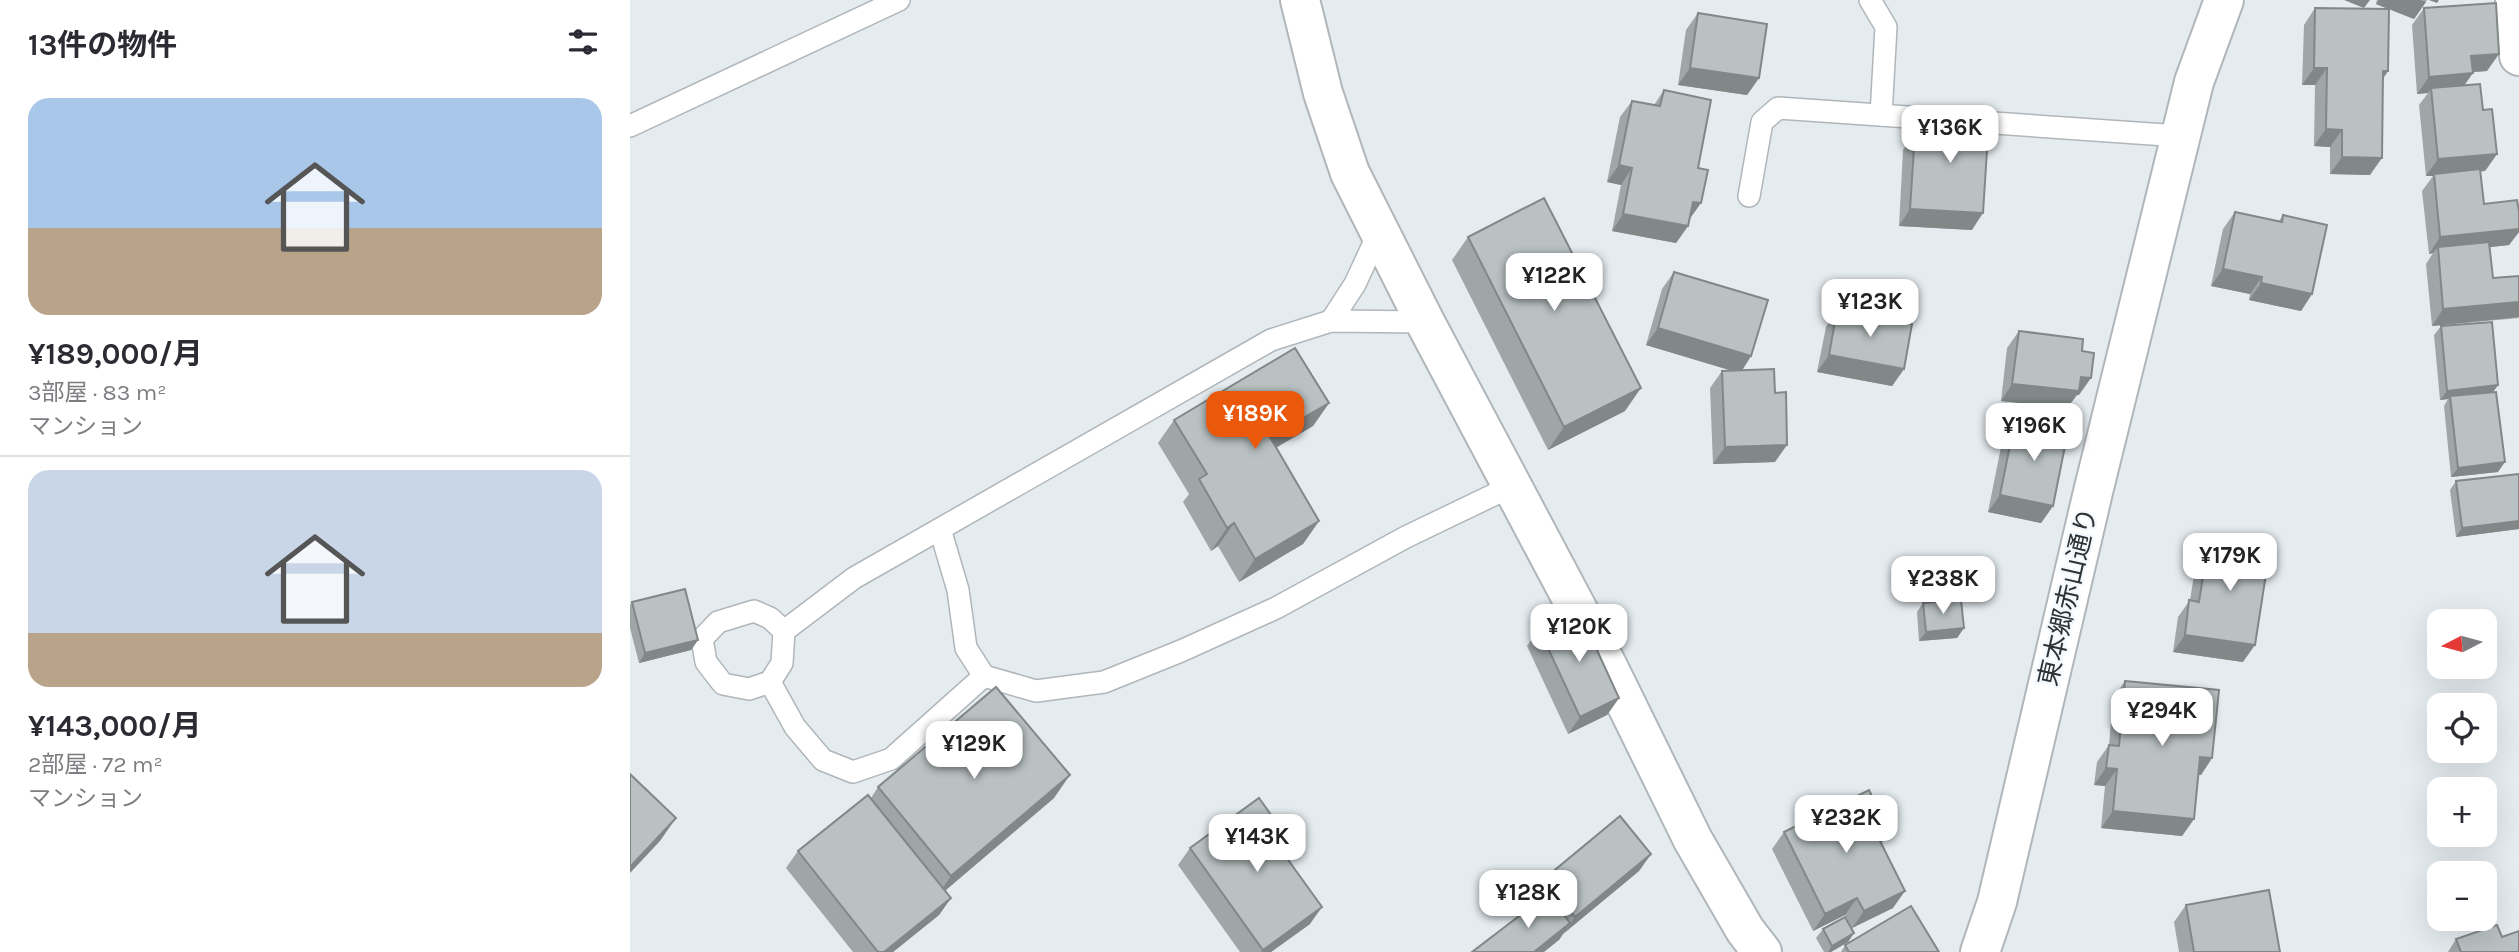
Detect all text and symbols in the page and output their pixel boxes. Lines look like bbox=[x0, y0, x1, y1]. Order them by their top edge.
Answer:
icon: filters bbox=[564, 23, 602, 61]
text: 13件の物件 bbox=[28, 27, 177, 63]
pin: ¥136K bbox=[1901, 106, 1999, 165]
text: ¥136K bbox=[1918, 114, 1983, 141]
icon: home bbox=[252, 144, 378, 270]
pin: ¥122K bbox=[1505, 254, 1603, 313]
text: ¥122K bbox=[1522, 262, 1586, 289]
pin: ¥123K bbox=[1821, 280, 1919, 339]
text: ¥123K bbox=[1838, 288, 1902, 315]
text: ¥189,000/月 bbox=[28, 336, 203, 372]
text: 3部屋 · 83 m² bbox=[28, 379, 167, 406]
pin: ¥189K bbox=[1206, 392, 1304, 451]
text: ¥189K bbox=[1222, 400, 1288, 427]
pin: ¥196K bbox=[1985, 404, 2083, 463]
text: ¥196K bbox=[2002, 412, 2066, 439]
text: マンション bbox=[28, 413, 143, 440]
street label: 東本郷赤山通り bbox=[2032, 505, 2104, 689]
icon: home bbox=[252, 516, 378, 642]
pin: ¥179K bbox=[2181, 534, 2279, 593]
text: ¥179K bbox=[2199, 542, 2261, 569]
pin: ¥238K bbox=[1894, 556, 1992, 616]
text: ¥238K bbox=[1907, 565, 1979, 592]
pin: ¥120K bbox=[1530, 604, 1628, 664]
north arrow bbox=[2427, 609, 2497, 679]
map controls bbox=[2427, 609, 2497, 931]
text: ¥120K bbox=[1546, 613, 1612, 640]
pin: ¥294K bbox=[2113, 688, 2211, 748]
button: locate bbox=[2427, 693, 2497, 763]
text: ¥294K bbox=[2127, 697, 2197, 724]
text: ¥143,000/月 bbox=[28, 708, 201, 744]
pin: ¥129K bbox=[925, 722, 1023, 781]
text: ¥129K bbox=[942, 730, 1006, 757]
text: 2部屋 · 72 m² bbox=[28, 751, 163, 778]
button: + bbox=[2427, 777, 2497, 847]
text: マンション bbox=[28, 785, 143, 812]
pin: ¥232K bbox=[1797, 796, 1895, 855]
text: ¥232K bbox=[1811, 804, 1881, 831]
pin: ¥143K bbox=[1208, 814, 1306, 874]
text: ¥143K bbox=[1225, 823, 1289, 850]
button: − bbox=[2427, 861, 2497, 931]
pin: ¥128K bbox=[1479, 870, 1577, 930]
text: ¥128K bbox=[1495, 879, 1561, 906]

